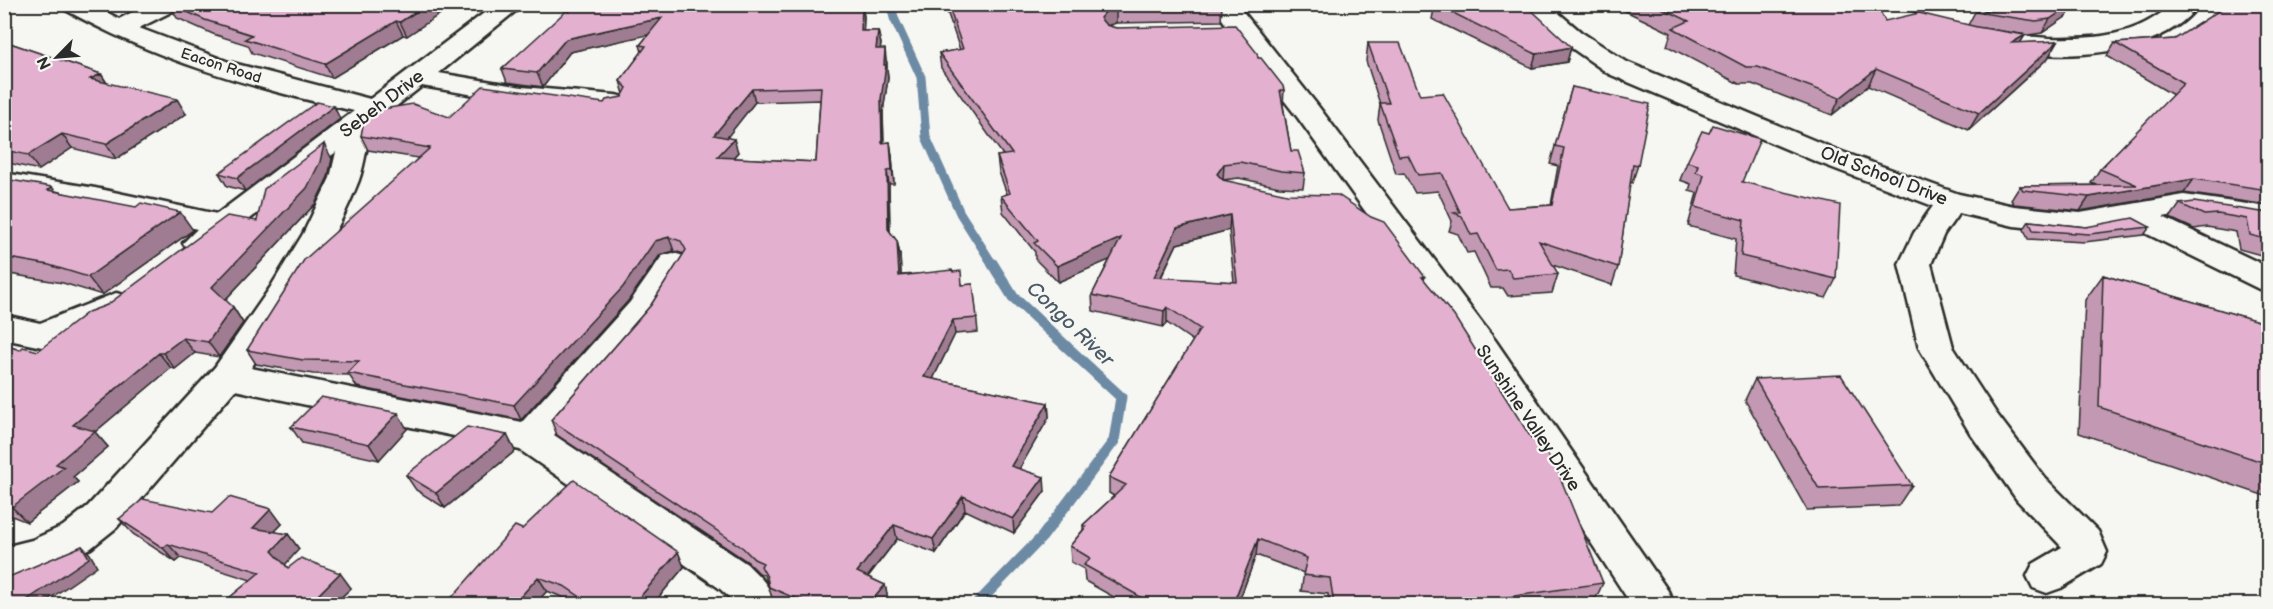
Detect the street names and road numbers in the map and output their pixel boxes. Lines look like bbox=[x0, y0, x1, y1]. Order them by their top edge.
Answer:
street label: Eacon Road bbox=[178, 44, 264, 88]
street label: Sebeh Drive bbox=[336, 65, 428, 142]
street label: Old School Drive bbox=[1817, 142, 1951, 210]
street label: Sunshine Valley Drive bbox=[1471, 341, 1585, 495]

